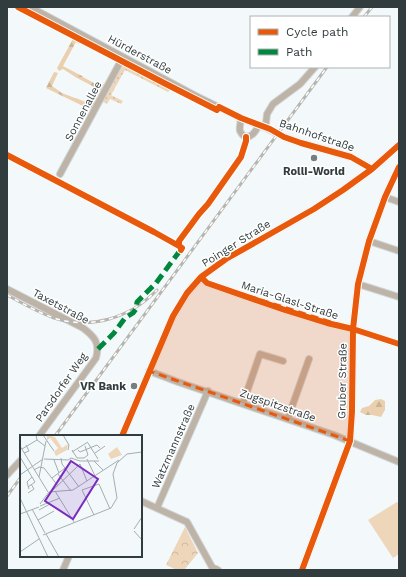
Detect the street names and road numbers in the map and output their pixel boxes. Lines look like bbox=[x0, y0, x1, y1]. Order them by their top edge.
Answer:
street label: Hürderstraße bbox=[106, 32, 174, 77]
street label: Sonnenallee bbox=[62, 79, 105, 143]
street label: Bahnhofstraße bbox=[277, 117, 356, 154]
street label: Poinger Straße bbox=[200, 217, 273, 270]
street label: Maria-Glasl-Straße bbox=[240, 279, 340, 322]
street label: Taxetstraße bbox=[30, 286, 91, 327]
street label: Gruber Straße bbox=[335, 343, 350, 419]
street label: Parsdorfer Weg bbox=[33, 350, 90, 424]
street label: Zugspitzstraße bbox=[238, 386, 318, 425]
street label: Watzmannstraße bbox=[149, 402, 198, 490]

